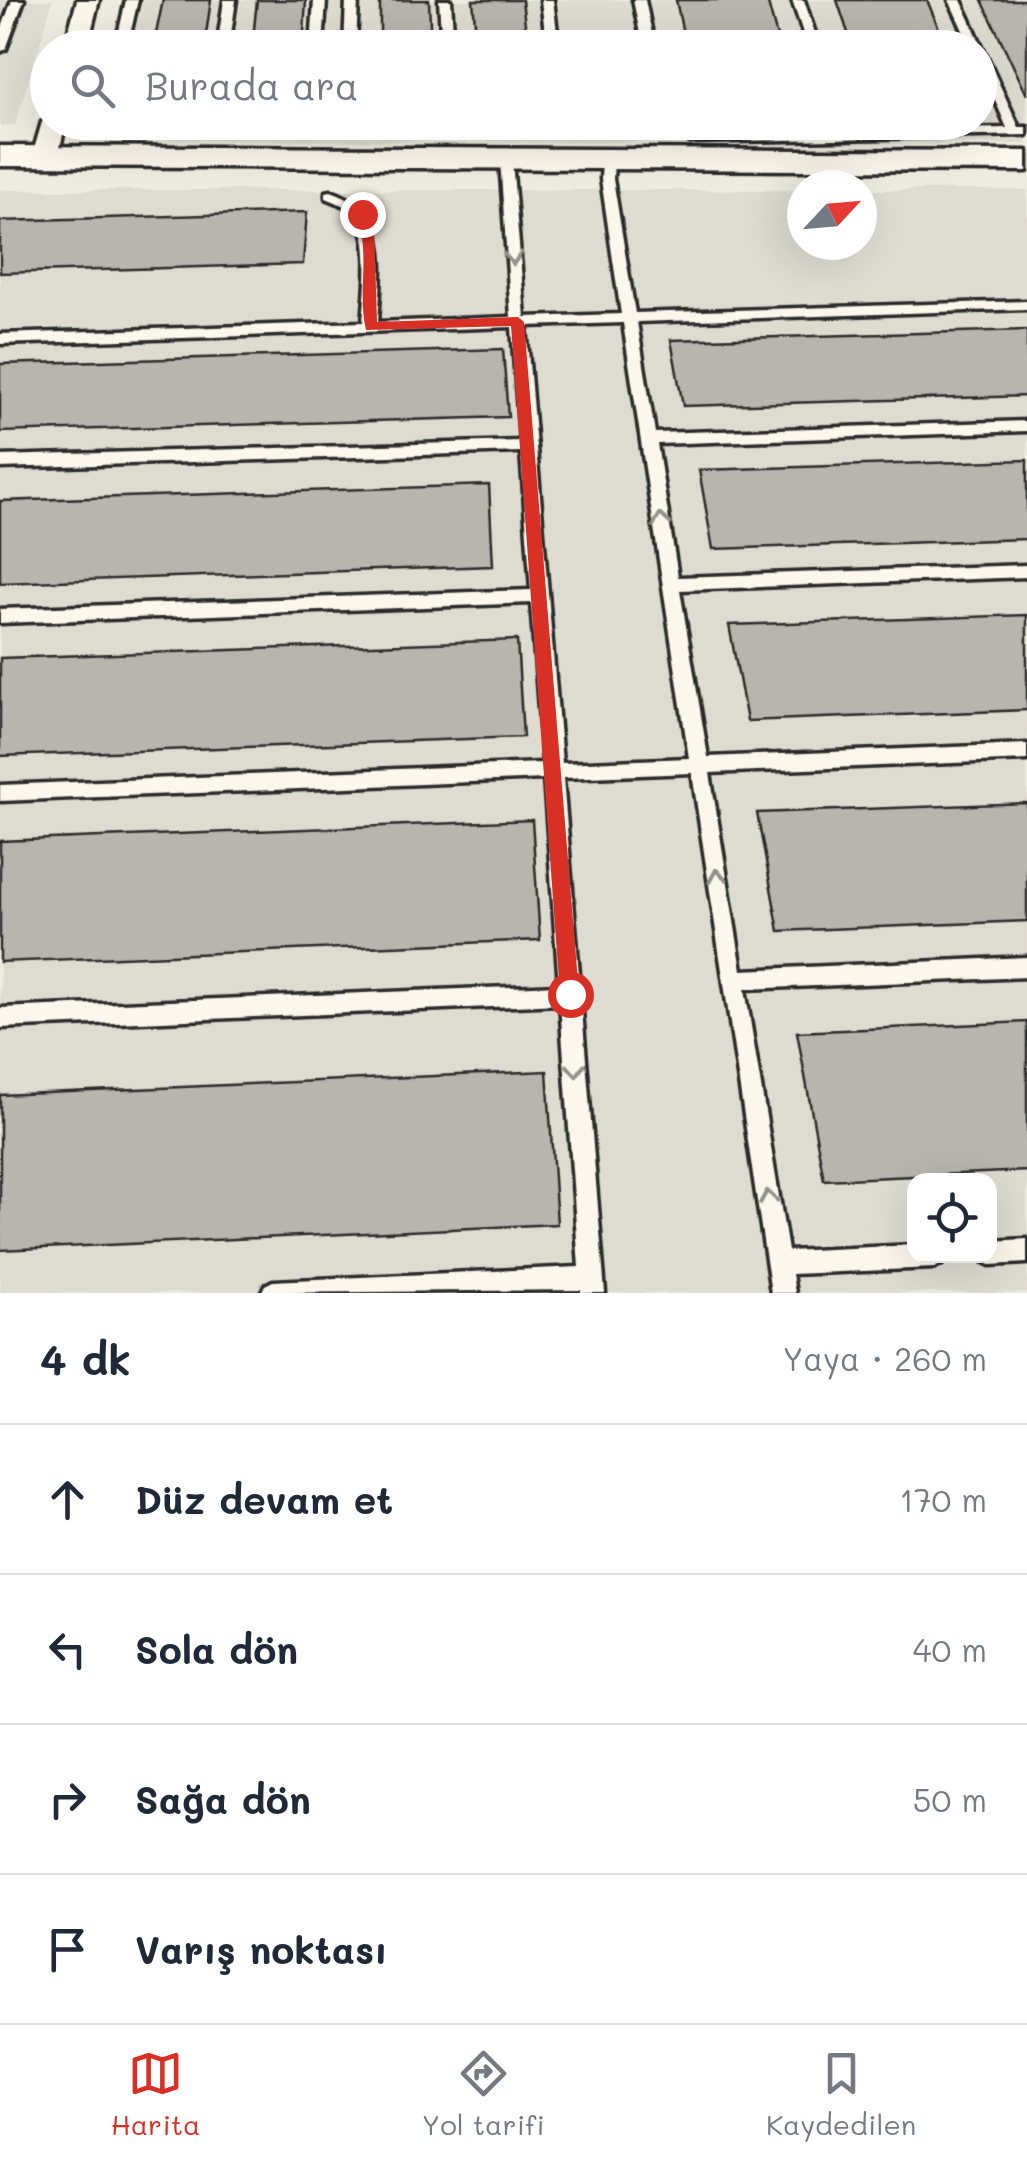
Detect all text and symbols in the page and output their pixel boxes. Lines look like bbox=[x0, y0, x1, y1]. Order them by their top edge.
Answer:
search box bbox=[30, 30, 997, 140]
icon: search bbox=[65, 58, 120, 113]
text: Burada ara bbox=[145, 60, 359, 110]
north arrow bbox=[787, 170, 877, 260]
route end bbox=[340, 192, 386, 238]
one-way arrow bbox=[501, 250, 523, 266]
one-way arrow bbox=[651, 512, 672, 528]
one-way arrow bbox=[707, 867, 728, 884]
route start bbox=[548, 972, 594, 1018]
one-way arrow bbox=[564, 1063, 586, 1079]
map controls bbox=[907, 1173, 997, 1263]
button: locate bbox=[907, 1173, 997, 1263]
one-way arrow bbox=[758, 1188, 779, 1205]
text: 4 dk bbox=[40, 1331, 131, 1386]
text: Yaya · 260 m bbox=[782, 1337, 987, 1379]
icon: ahead bbox=[40, 1472, 95, 1527]
text: Düz devam et bbox=[135, 1474, 393, 1524]
text: 170 m bbox=[899, 1478, 987, 1520]
icon: left bbox=[40, 1622, 95, 1677]
text: Sola dön bbox=[135, 1624, 298, 1674]
text: 40 m bbox=[913, 1628, 987, 1670]
icon: right bbox=[40, 1772, 95, 1827]
text: Sağa dön bbox=[135, 1774, 311, 1824]
text: 50 m bbox=[913, 1778, 987, 1820]
icon: arrive bbox=[40, 1922, 95, 1977]
text: Varış noktası bbox=[135, 1924, 387, 1974]
tab: Harita bbox=[111, 2046, 200, 2142]
tab: Yol tarifi bbox=[422, 2046, 545, 2142]
tab: Kaydedilen bbox=[766, 2046, 916, 2142]

